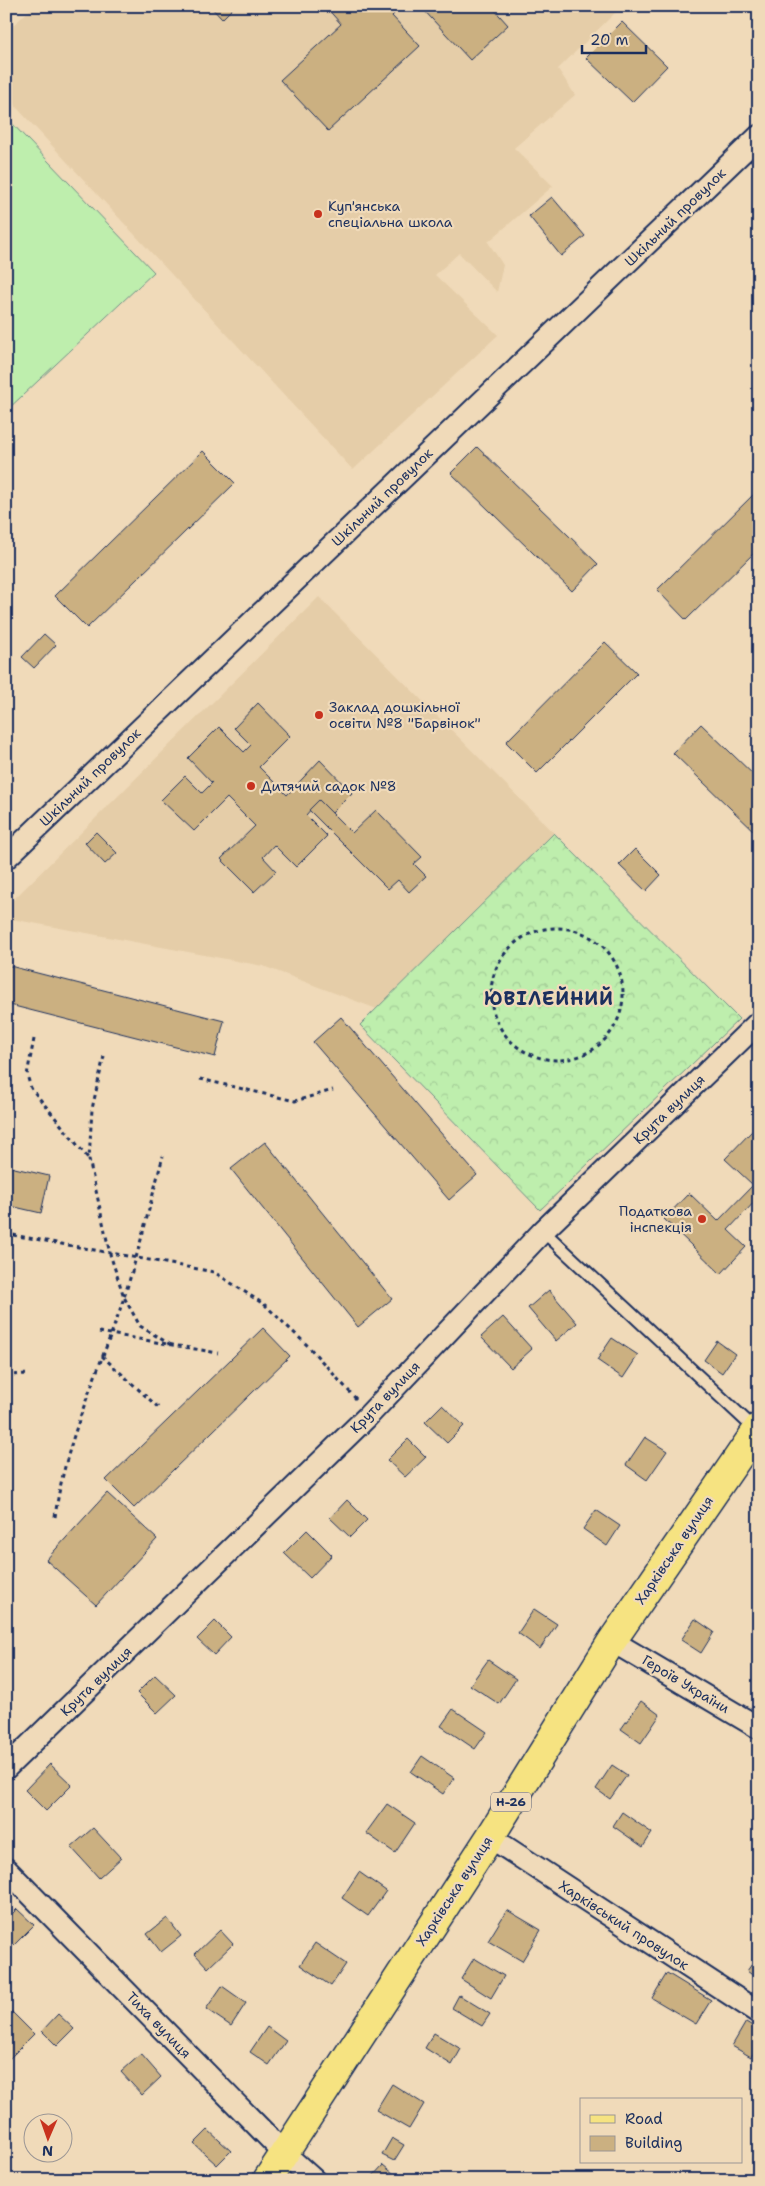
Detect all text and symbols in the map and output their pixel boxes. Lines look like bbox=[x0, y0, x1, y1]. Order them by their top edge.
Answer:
scale bar bbox=[582, 22, 646, 54]
text: 20 m bbox=[590, 30, 629, 50]
street label: Шкільний провулок bbox=[621, 164, 730, 270]
place label: Куп'янська спеціальна школа bbox=[328, 197, 453, 231]
marker: Куп'янська спеціальна школа bbox=[312, 208, 324, 220]
street label: Шкільний провулок bbox=[328, 444, 437, 550]
place label: Заклад дошкільної освіти №8 "Барвінок" bbox=[329, 698, 481, 732]
marker: Заклад дошкільної освіти №8 "Барвінок" bbox=[313, 709, 325, 721]
street label: Шкільний провулок bbox=[36, 724, 145, 830]
place label: Дитячий садок №8 bbox=[261, 777, 397, 795]
marker: Дитячий садок №8 bbox=[245, 780, 257, 792]
district label: ЮВІЛЕЙНИЙ bbox=[484, 986, 614, 1011]
street label: Крута вулиця bbox=[629, 1070, 709, 1148]
place label: Податкова інспекція bbox=[619, 1202, 692, 1236]
marker: Податкова інспекція bbox=[696, 1213, 708, 1225]
street label: Крута вулиця bbox=[346, 1357, 424, 1437]
street label: Харківська вулиця bbox=[631, 1492, 717, 1608]
street label: Крута вулиця bbox=[56, 1642, 136, 1720]
street label: Героїв України bbox=[639, 1651, 733, 1717]
road number: Н-26 bbox=[491, 1792, 531, 1811]
street label: Харківська вулиця bbox=[412, 1833, 496, 1949]
street label: Харківський провулок bbox=[556, 1876, 693, 1974]
street label: Тиха вулиця bbox=[123, 1988, 195, 2062]
legend bbox=[580, 2098, 742, 2164]
text: Road bbox=[625, 2109, 663, 2129]
north arrow bbox=[22, 2114, 72, 2164]
text: Building bbox=[625, 2133, 682, 2153]
text: N bbox=[42, 2142, 53, 2160]

